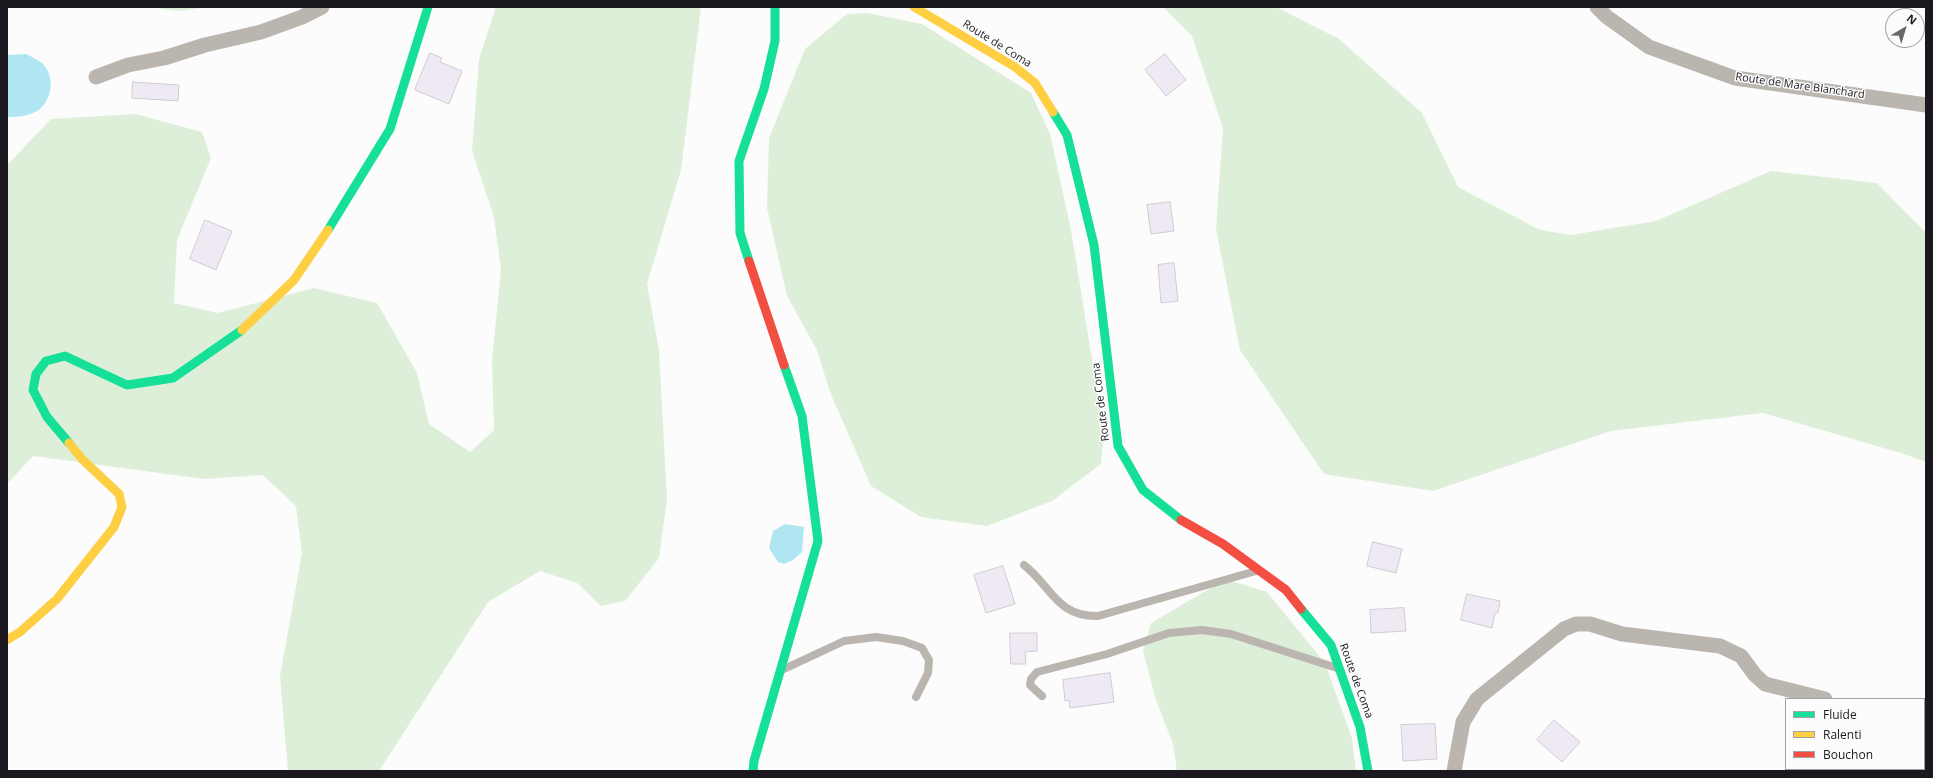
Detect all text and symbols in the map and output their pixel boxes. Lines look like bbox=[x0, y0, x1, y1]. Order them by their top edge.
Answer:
north arrow bbox=[1885, 8, 1925, 48]
text: N bbox=[1904, 10, 1920, 28]
street label: Route de Coma bbox=[960, 18, 1034, 70]
street label: Route de Mare Blanchard bbox=[1734, 70, 1866, 102]
street label: Route de Coma bbox=[1090, 362, 1112, 442]
street label: Route de Coma bbox=[1336, 642, 1376, 720]
legend bbox=[1785, 698, 1925, 770]
text: Fluide bbox=[1823, 706, 1857, 723]
text: Ralenti bbox=[1823, 726, 1862, 743]
text: Bouchon bbox=[1823, 746, 1873, 763]

